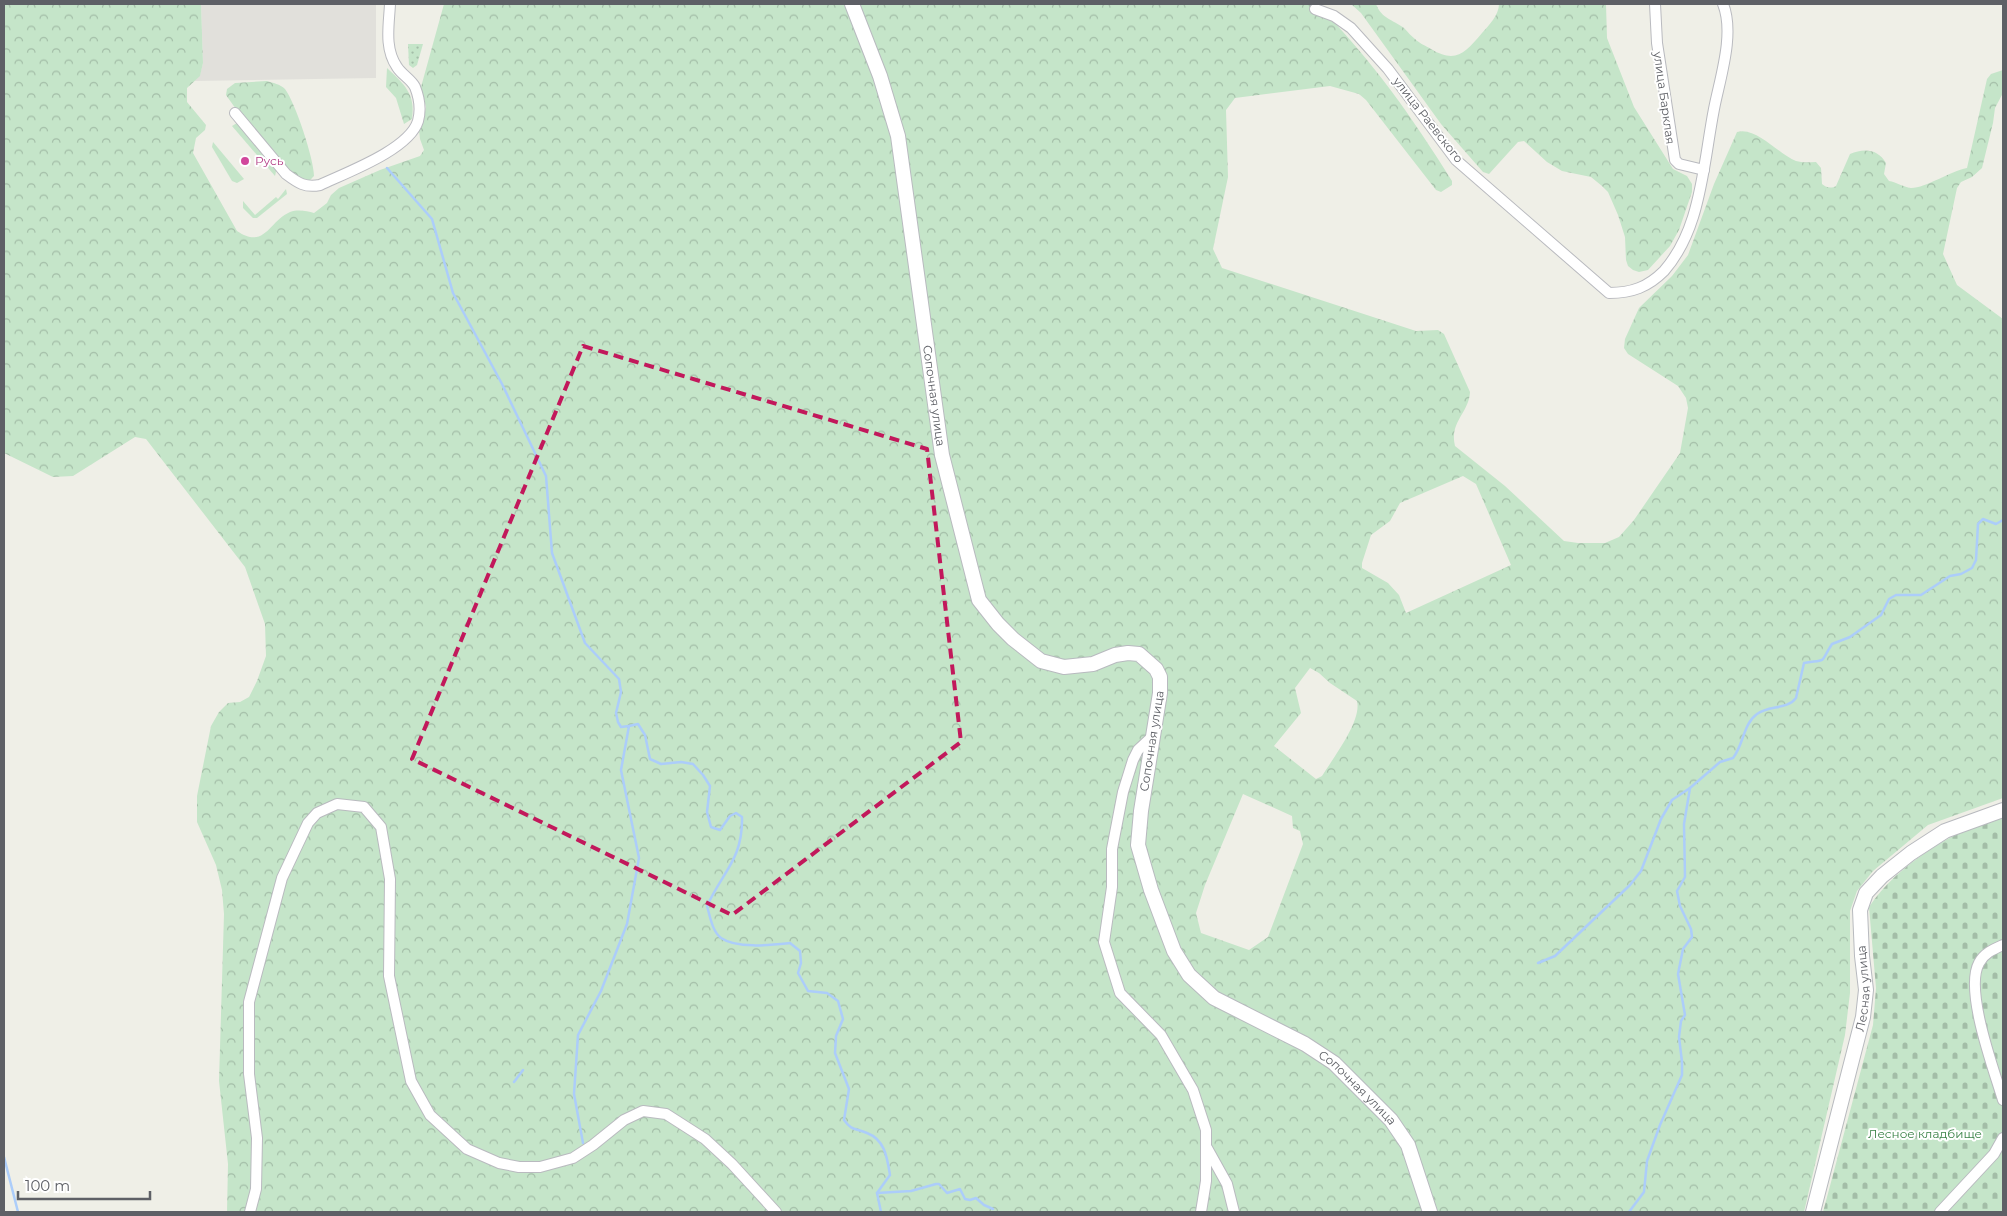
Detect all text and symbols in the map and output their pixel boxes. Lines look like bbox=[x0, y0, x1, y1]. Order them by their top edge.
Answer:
street label: улица Барклая bbox=[1650, 50, 1678, 145]
street label: улица Раевского bbox=[1390, 73, 1467, 166]
place label: Русь bbox=[255, 153, 284, 168]
marker: Русь bbox=[239, 155, 251, 167]
street label: Сопочная улица bbox=[920, 344, 949, 447]
street label: Сопочная улица bbox=[1136, 689, 1167, 792]
street label: Лесная улица bbox=[1852, 945, 1873, 1033]
street label: Сопочная улица bbox=[1316, 1047, 1400, 1127]
park label: Лесное кладбище bbox=[1868, 1126, 1982, 1141]
scale bar bbox=[18, 1168, 150, 1200]
text: 100 m bbox=[25, 1176, 70, 1195]

